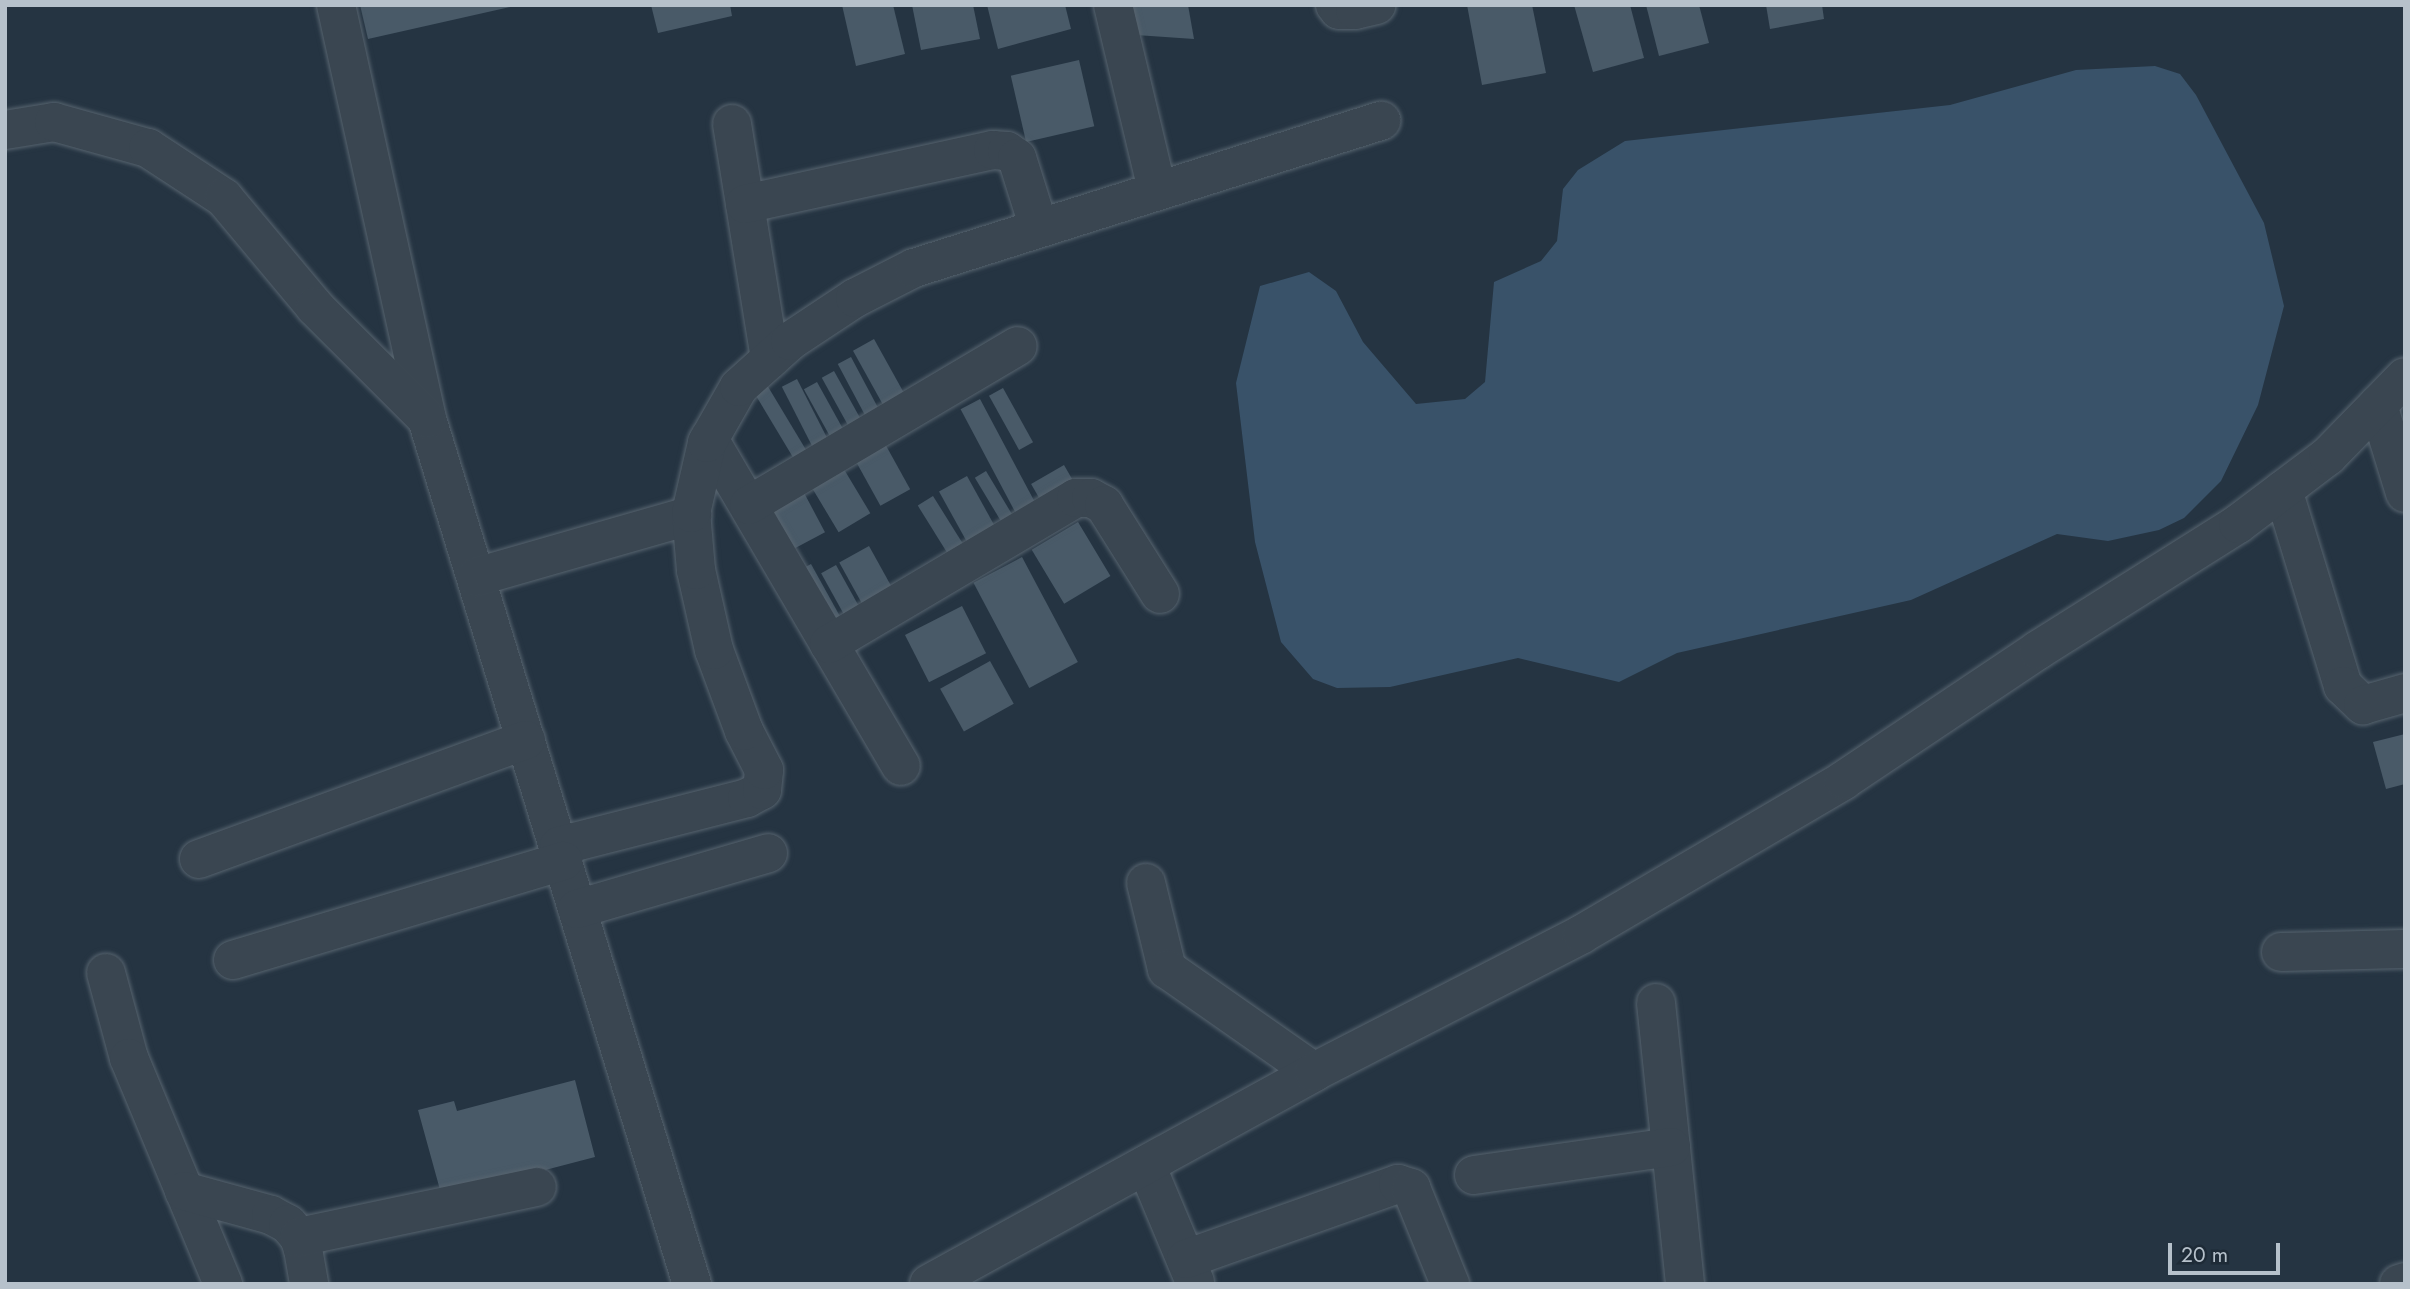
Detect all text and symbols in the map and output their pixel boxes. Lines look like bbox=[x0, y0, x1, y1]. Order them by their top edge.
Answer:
scale bar bbox=[2172, 1230, 2284, 1274]
text: 20 m bbox=[2181, 1240, 2228, 1270]

